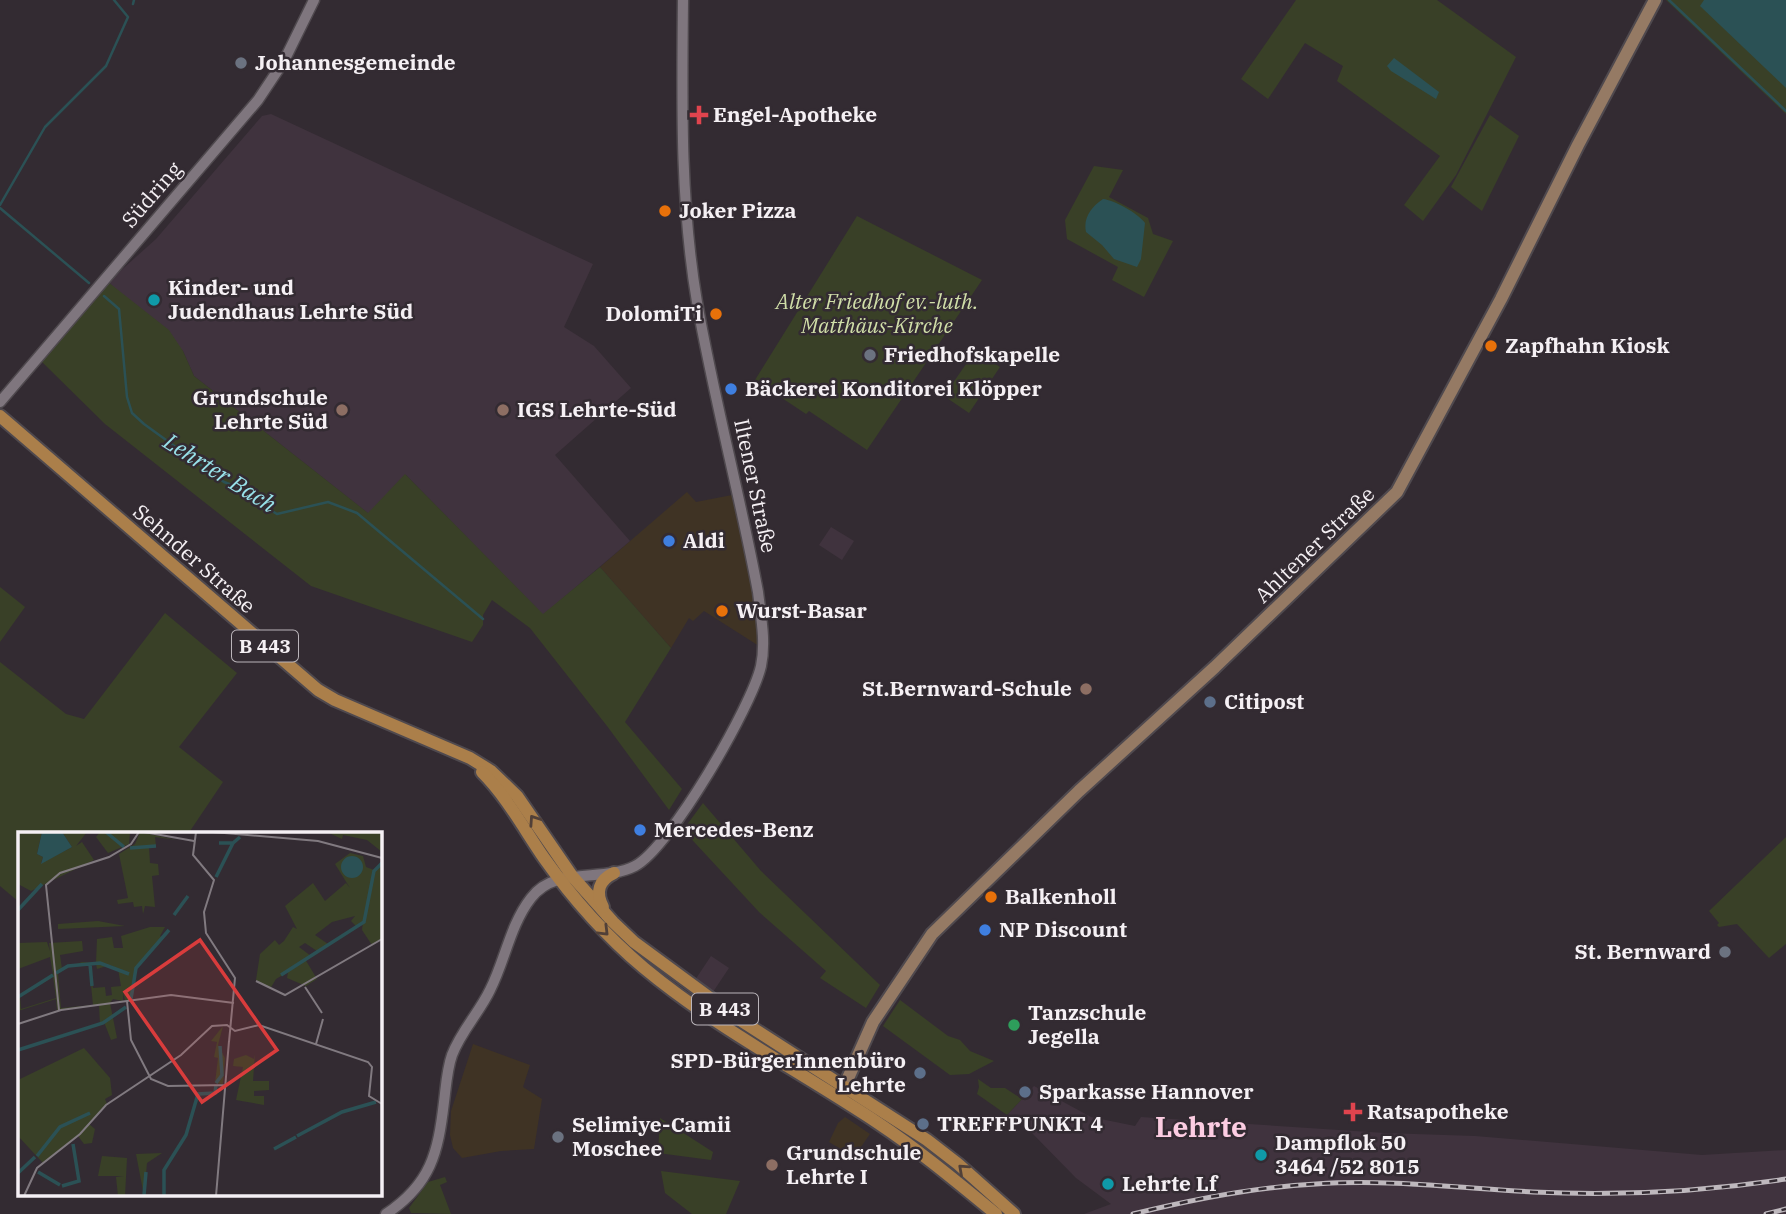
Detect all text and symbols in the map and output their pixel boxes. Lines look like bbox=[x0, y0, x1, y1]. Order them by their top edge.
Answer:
place label: Johannesgemeinde bbox=[255, 48, 456, 76]
marker: Johannesgemeinde bbox=[233, 55, 249, 71]
place label: Engel-Apotheke bbox=[713, 100, 877, 128]
marker: Engel-Apotheke bbox=[691, 107, 707, 123]
street label: Südring bbox=[115, 155, 188, 233]
place label: Joker Pizza bbox=[679, 196, 797, 224]
marker: Joker Pizza bbox=[657, 203, 673, 219]
place label: Kinder- und Judendhaus Lehrte Süd bbox=[168, 273, 413, 325]
park label: Alter Friedhof ev.-luth. Matthäus-Kirche bbox=[774, 287, 978, 339]
marker: Kinder- und Judendhaus Lehrte Süd bbox=[146, 292, 162, 308]
place label: DolomiTi bbox=[605, 299, 702, 327]
marker: DolomiTi bbox=[708, 306, 724, 322]
place label: Zapfhahn Kiosk bbox=[1505, 331, 1670, 359]
marker: Zapfhahn Kiosk bbox=[1483, 338, 1499, 354]
place label: Friedhofskapelle bbox=[884, 340, 1060, 368]
marker: Friedhofskapelle bbox=[862, 347, 878, 363]
place label: Bäckerei Konditorei Klöpper bbox=[745, 374, 1043, 402]
marker: Bäckerei Konditorei Klöpper bbox=[723, 381, 739, 397]
place label: Grundschule Lehrte Süd bbox=[193, 383, 328, 435]
place label: IGS Lehrte-Süd bbox=[517, 395, 677, 423]
marker: Grundschule Lehrte Süd bbox=[334, 402, 350, 418]
marker: IGS Lehrte-Süd bbox=[495, 402, 511, 418]
street label: Iltener Straße bbox=[728, 416, 784, 555]
water label: Lehrter Bach bbox=[158, 425, 283, 519]
street label: Ahltener Straße bbox=[1248, 480, 1380, 609]
street label: Sehnder Straße bbox=[128, 497, 262, 619]
place label: Aldi bbox=[683, 526, 725, 554]
marker: Aldi bbox=[661, 533, 677, 549]
place label: Wurst-Basar bbox=[736, 596, 868, 624]
marker: Wurst-Basar bbox=[714, 603, 730, 619]
road number: B 443 bbox=[232, 631, 298, 662]
place label: St.Bernward-Schule bbox=[862, 674, 1072, 702]
marker: St.Bernward-Schule bbox=[1078, 681, 1094, 697]
place label: Citipost bbox=[1224, 687, 1304, 715]
marker: Citipost bbox=[1202, 694, 1218, 710]
one-way arrow bbox=[530, 815, 542, 828]
place label: Mercedes-Benz bbox=[654, 815, 814, 843]
marker: Mercedes-Benz bbox=[632, 822, 648, 838]
inset map bbox=[18, 832, 382, 1196]
place label: Balkenholl bbox=[1005, 882, 1117, 910]
marker: Balkenholl bbox=[983, 889, 999, 905]
place label: NP Discount bbox=[999, 915, 1127, 943]
marker: NP Discount bbox=[977, 922, 993, 938]
one-way arrow bbox=[596, 923, 609, 936]
place label: St. Bernward bbox=[1574, 937, 1711, 965]
marker: St. Bernward bbox=[1717, 944, 1733, 960]
road number: B 443 bbox=[692, 993, 758, 1024]
place label: Tanzschule Jegella bbox=[1028, 998, 1147, 1050]
marker: Tanzschule Jegella bbox=[1006, 1017, 1022, 1033]
place label: SPD-BürgerInnenbüro Lehrte bbox=[670, 1046, 906, 1098]
marker: SPD-BürgerInnenbüro Lehrte bbox=[912, 1065, 928, 1081]
place label: Sparkasse Hannover bbox=[1039, 1077, 1254, 1105]
marker: Sparkasse Hannover bbox=[1017, 1084, 1033, 1100]
place label: Ratsapotheke bbox=[1367, 1097, 1509, 1125]
marker: Ratsapotheke bbox=[1345, 1104, 1361, 1120]
district label: Lehrte bbox=[1155, 1108, 1247, 1145]
place label: TREFFPUNKT 4 bbox=[937, 1109, 1103, 1137]
place label: Selimiye-Camii Moschee bbox=[572, 1110, 731, 1162]
marker: TREFFPUNKT 4 bbox=[915, 1116, 931, 1132]
place label: Dampflok 50 3464 /52 8015 bbox=[1275, 1128, 1420, 1180]
marker: Selimiye-Camii Moschee bbox=[550, 1129, 566, 1145]
place label: Grundschule Lehrte I bbox=[786, 1138, 922, 1190]
marker: Dampflok 50 3464 /52 8015 bbox=[1253, 1147, 1269, 1163]
marker: Grundschule Lehrte I bbox=[764, 1157, 780, 1173]
one-way arrow bbox=[958, 1165, 971, 1177]
place label: Lehrte Lf bbox=[1122, 1169, 1219, 1197]
marker: Lehrte Lf bbox=[1100, 1176, 1116, 1192]

